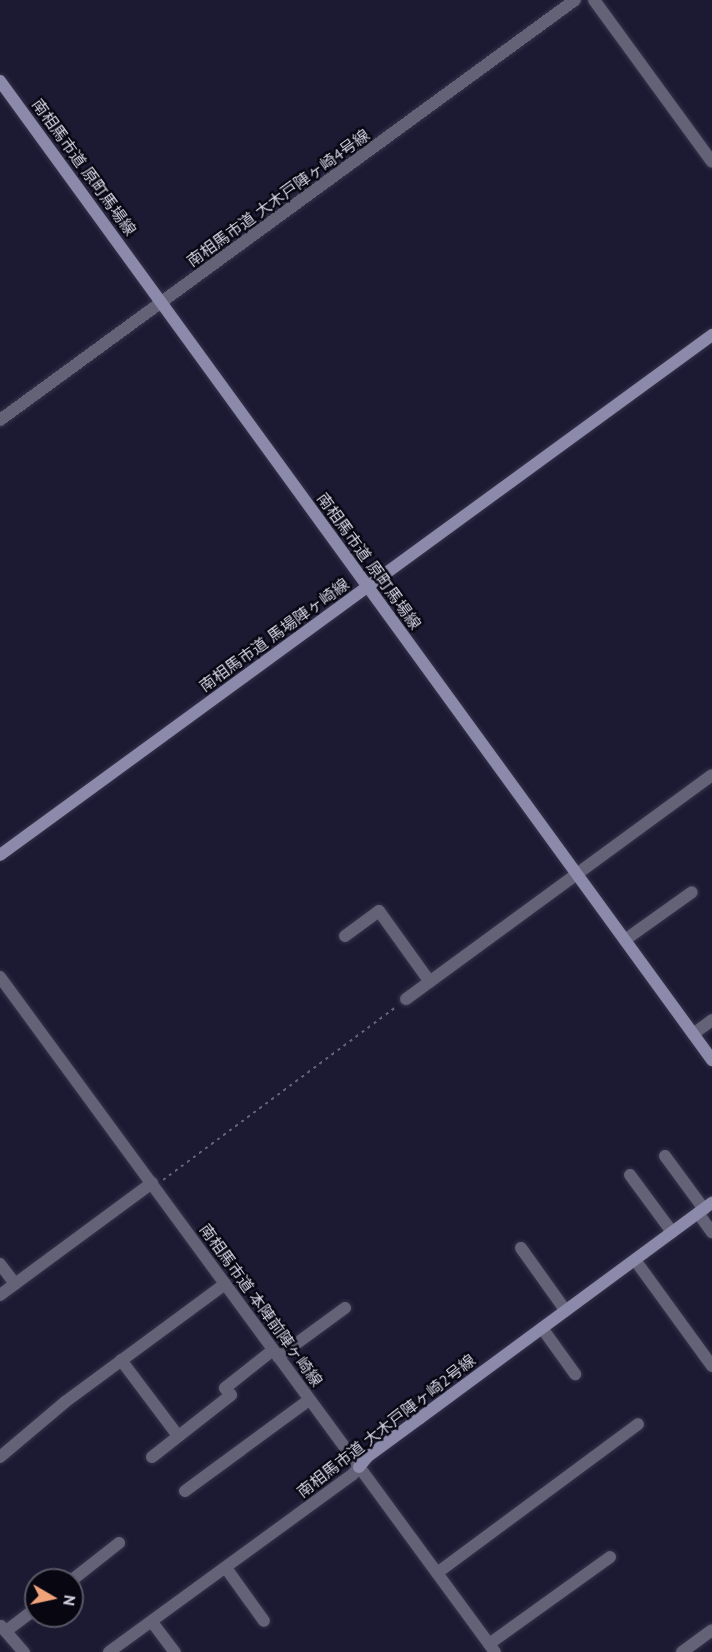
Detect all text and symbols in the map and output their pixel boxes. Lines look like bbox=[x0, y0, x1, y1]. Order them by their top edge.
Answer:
street label: 南相馬市道 原町馬場線 bbox=[28, 95, 140, 239]
street label: 南相馬市道 大木戸陣ヶ崎4号線 bbox=[183, 125, 373, 271]
street label: 南相馬市道 原町馬場線 bbox=[313, 489, 425, 633]
street label: 南相馬市道 馬場陣ヶ崎線 bbox=[195, 574, 353, 696]
street label: 南相馬市道 本陣前陣ヶ崎線 bbox=[196, 1220, 326, 1390]
street label: 南相馬市道 大木戸陣ヶ崎2号線 bbox=[293, 1350, 479, 1502]
north arrow bbox=[24, 1568, 84, 1628]
text: N bbox=[59, 1594, 81, 1607]

